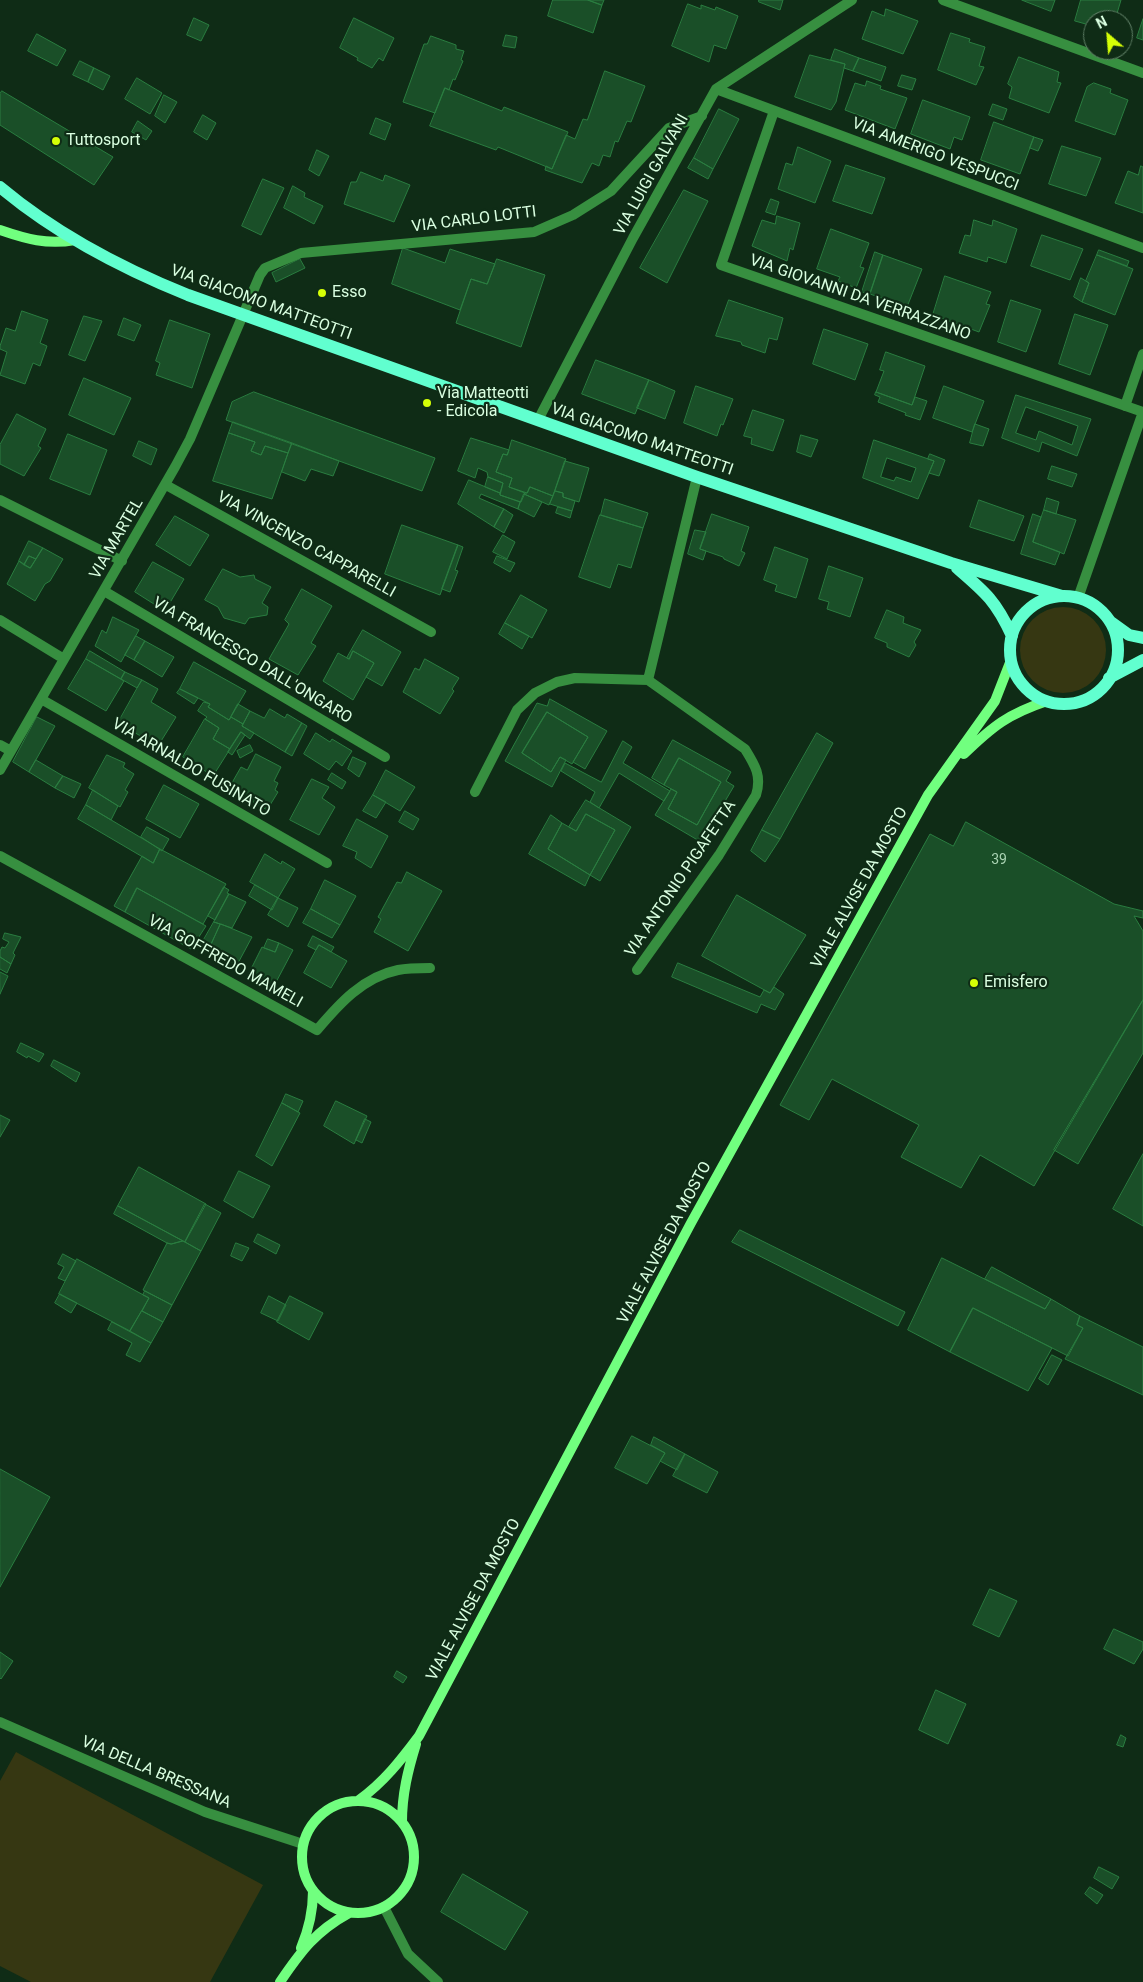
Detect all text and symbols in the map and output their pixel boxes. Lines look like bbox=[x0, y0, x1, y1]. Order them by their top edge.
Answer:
north arrow bbox=[1083, 10, 1133, 60]
text: N bbox=[1094, 13, 1110, 32]
street label: VIA LUIGI GALVANI bbox=[611, 111, 693, 239]
street label: VIA AMERIGO VESPUCCI bbox=[849, 114, 1021, 196]
place label: Tuttosport bbox=[66, 131, 140, 151]
marker: Tuttosport bbox=[50, 135, 62, 147]
street label: VIA CARLO LOTTI bbox=[411, 203, 537, 237]
street label: VIA GIOVANNI DA VERRAZZANO bbox=[747, 251, 973, 345]
street label: VIA GIACOMO MATTEOTTI bbox=[168, 261, 354, 345]
place label: Esso bbox=[332, 283, 367, 303]
marker: Esso bbox=[316, 287, 328, 299]
place label: Via Matteotti - Edicola bbox=[437, 384, 529, 422]
marker: Via Matteotti - Edicola bbox=[421, 397, 433, 409]
street label: VIA GIACOMO MATTEOTTI bbox=[548, 400, 736, 480]
street label: VIA VINCENZO CAPPARELLI bbox=[213, 488, 399, 602]
street label: VIA MARTEL bbox=[86, 495, 148, 583]
street label: VIA FRANCESCO DALL'ONGARO bbox=[149, 594, 355, 728]
street label: VIA ARNALDO FUSINATO bbox=[108, 715, 274, 821]
street label: VIA ANTONIO PIGAFETTA bbox=[621, 797, 741, 961]
street label: VIALE ALVISE DA MOSTO bbox=[808, 804, 912, 972]
house number: 39 bbox=[991, 852, 1007, 868]
street label: VIA GOFFREDO MAMELI bbox=[144, 912, 306, 1012]
place label: Emisfero bbox=[984, 973, 1048, 993]
marker: Emisfero bbox=[968, 977, 980, 989]
street label: VIALE ALVISE DA MOSTO bbox=[614, 1159, 716, 1327]
street label: VIALE ALVISE DA MOSTO bbox=[423, 1516, 525, 1684]
street label: VIA DELLA BRESSANA bbox=[78, 1733, 234, 1813]

